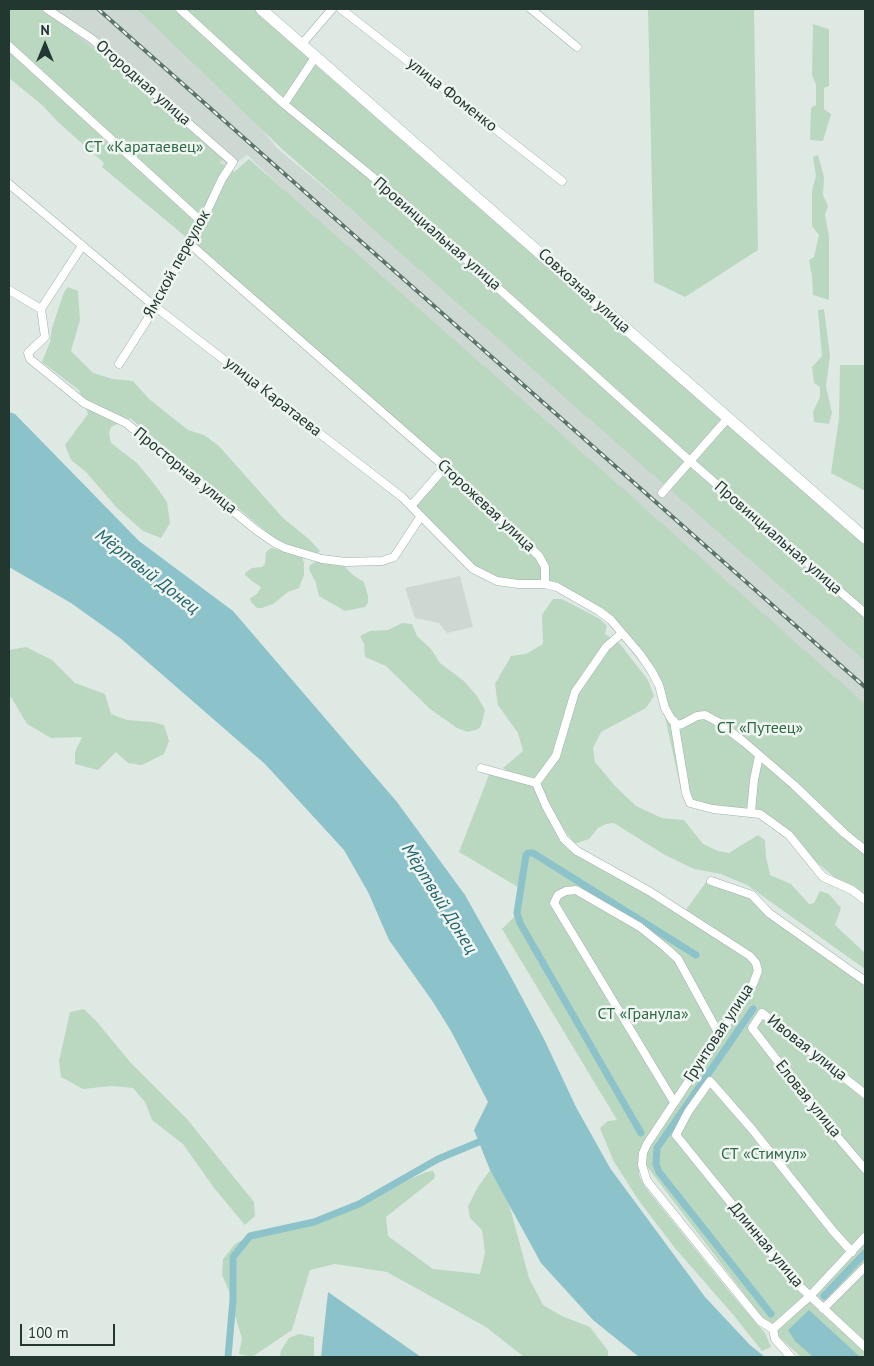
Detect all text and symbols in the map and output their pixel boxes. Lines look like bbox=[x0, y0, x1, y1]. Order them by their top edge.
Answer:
north arrow bbox=[20, 20, 70, 70]
text: N bbox=[40, 21, 50, 39]
street label: Огородная улица bbox=[91, 36, 195, 130]
street label: улица Фоменко bbox=[403, 54, 501, 136]
park label: СТ «Каратаевец» bbox=[85, 137, 203, 157]
street label: Провинциальная улица bbox=[369, 173, 505, 295]
street label: Ямской переулок bbox=[139, 207, 215, 321]
street label: Совхозная улица bbox=[534, 244, 634, 338]
street label: улица Каратаева bbox=[221, 353, 325, 441]
street label: Просторная улица bbox=[130, 423, 240, 519]
street label: Сторожевая улица bbox=[433, 456, 539, 556]
street label: Провинциальная улица bbox=[710, 477, 846, 599]
water label: Мёртвый Донец bbox=[91, 525, 203, 619]
park label: СТ «Путеец» bbox=[717, 718, 803, 738]
water label: Мёртвый Донец bbox=[396, 840, 482, 958]
street label: Грунтовая улица bbox=[680, 980, 758, 1086]
park label: СТ «Гранула» bbox=[597, 1004, 689, 1024]
street label: Ивовая улица bbox=[763, 1011, 851, 1085]
street label: Еловая улица bbox=[771, 1057, 845, 1141]
park label: СТ «Стимул» bbox=[721, 1144, 807, 1164]
street label: Длинная улица bbox=[725, 1198, 807, 1292]
scale bar bbox=[22, 1314, 118, 1346]
text: 100 m bbox=[28, 1323, 69, 1342]

